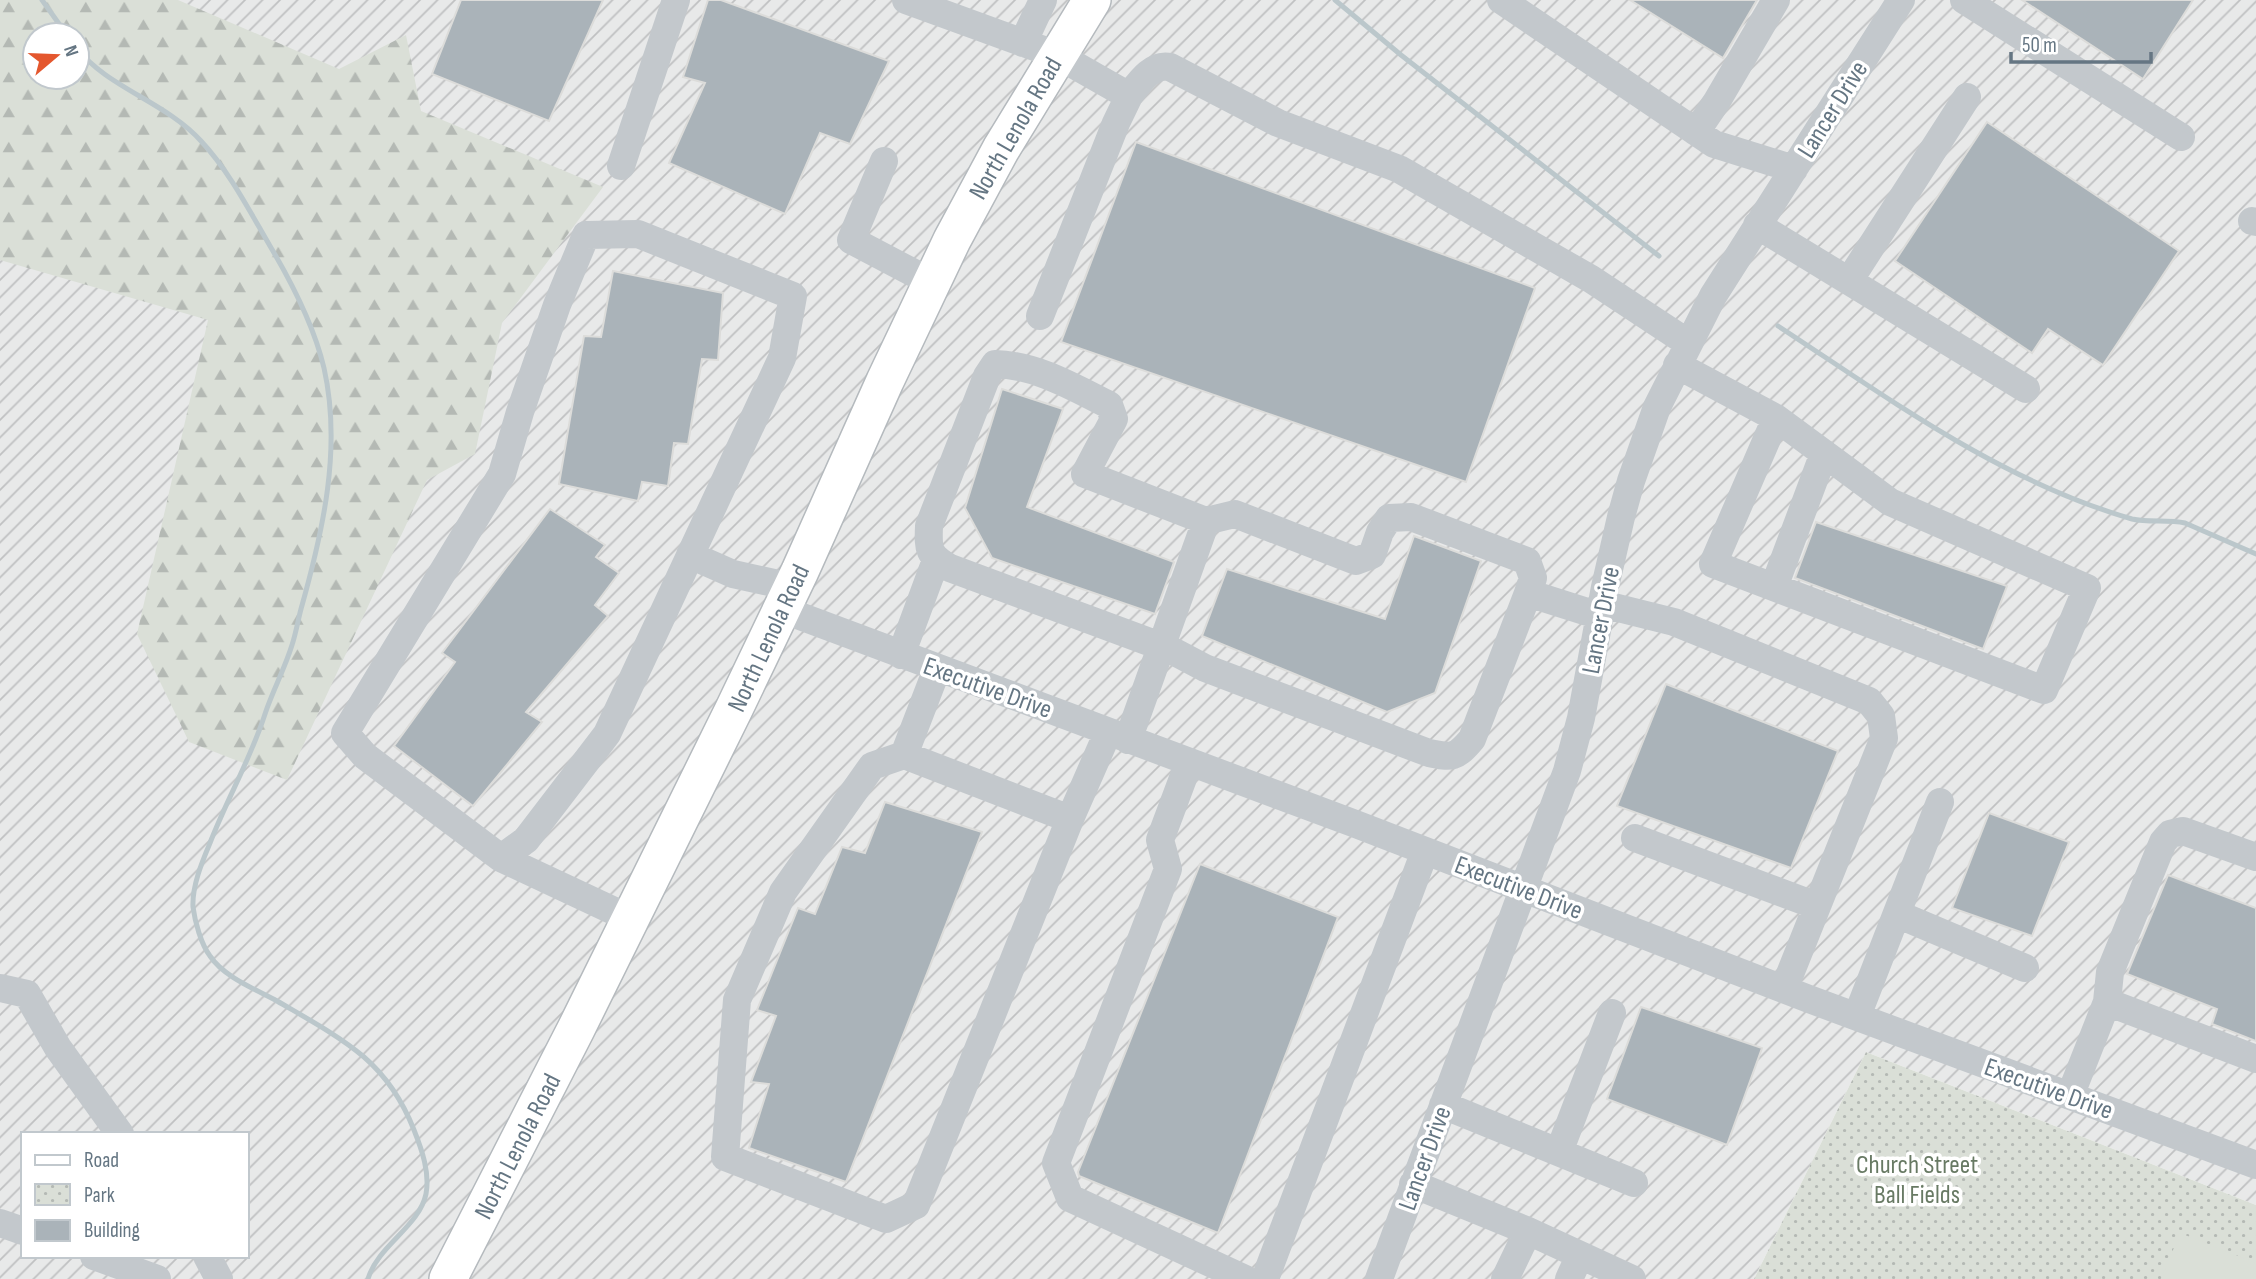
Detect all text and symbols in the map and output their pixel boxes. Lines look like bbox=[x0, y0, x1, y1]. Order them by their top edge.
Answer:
north arrow bbox=[21, 21, 91, 91]
scale bar bbox=[2011, 21, 2151, 65]
text: 50 m bbox=[2022, 33, 2057, 58]
text: N bbox=[58, 42, 83, 59]
street label: North Lenola Road bbox=[963, 52, 1069, 205]
street label: Lancer Drive bbox=[1791, 56, 1875, 164]
street label: North Lenola Road bbox=[722, 560, 817, 717]
street label: Lancer Drive bbox=[1576, 564, 1627, 676]
street label: Executive Drive bbox=[919, 651, 1056, 726]
street label: Executive Drive bbox=[1450, 850, 1587, 927]
street label: Executive Drive bbox=[1980, 1052, 2117, 1127]
street label: North Lenola Road bbox=[468, 1069, 568, 1225]
street label: Lancer Drive bbox=[1392, 1102, 1459, 1215]
legend bbox=[21, 1132, 248, 1258]
text: Road bbox=[84, 1148, 119, 1173]
park label: Church Street Ball Fields bbox=[1856, 1150, 1978, 1211]
text: Park bbox=[84, 1183, 115, 1208]
text: Building bbox=[84, 1218, 140, 1243]

